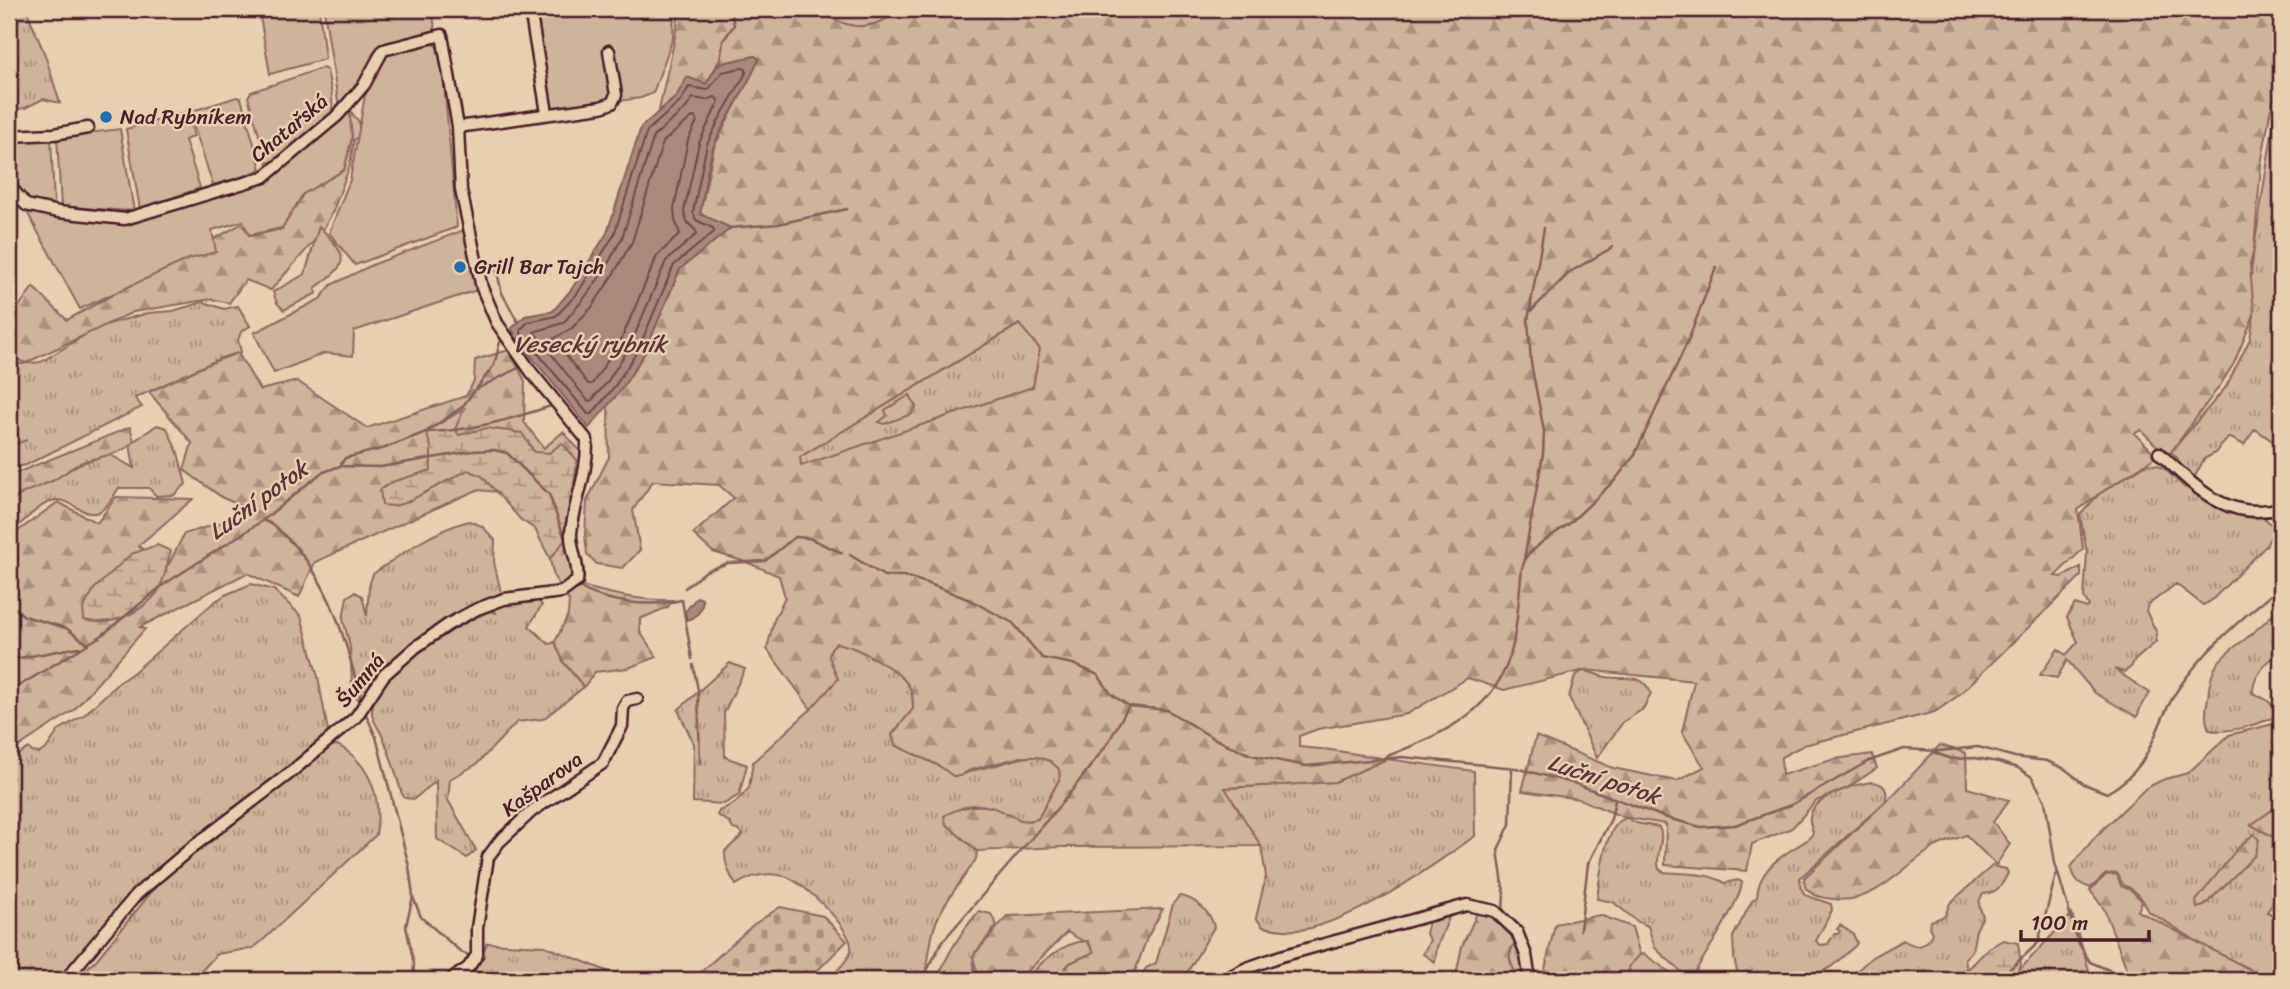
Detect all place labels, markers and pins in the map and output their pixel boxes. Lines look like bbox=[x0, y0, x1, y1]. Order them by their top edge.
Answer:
place label: Nad Rybníkem bbox=[120, 98, 252, 136]
marker: Nad Rybníkem bbox=[98, 109, 114, 125]
place label: Grill Bar Tajch bbox=[474, 248, 604, 286]
marker: Grill Bar Tajch bbox=[452, 259, 468, 275]

